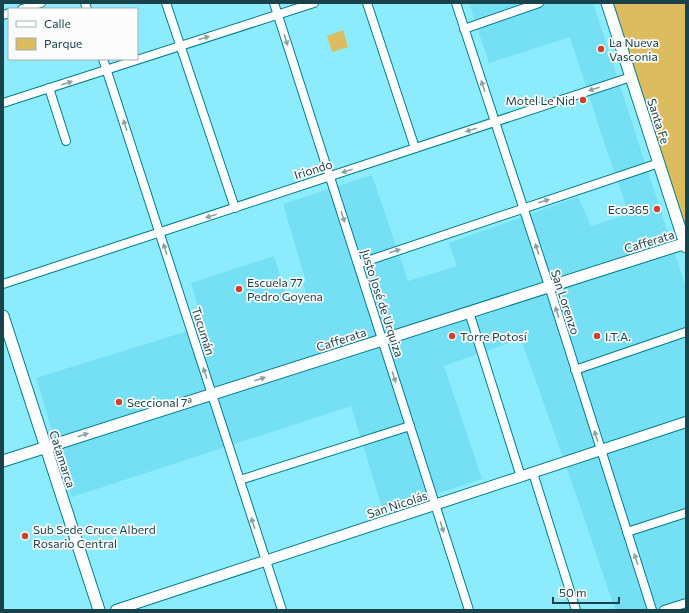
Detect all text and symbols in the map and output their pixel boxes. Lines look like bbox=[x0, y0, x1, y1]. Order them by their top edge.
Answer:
legend bbox=[8, 8, 138, 60]
text: Calle bbox=[44, 16, 71, 30]
one-way arrow bbox=[283, 34, 289, 46]
one-way arrow bbox=[198, 35, 210, 41]
place label: La Nueva Vasconia bbox=[609, 35, 659, 63]
text: Parque bbox=[44, 36, 82, 50]
marker: La Nueva Vasconia bbox=[596, 44, 606, 54]
one-way arrow bbox=[61, 79, 73, 85]
one-way arrow bbox=[480, 79, 486, 91]
one-way arrow bbox=[588, 87, 600, 93]
place label: Motel Le Nid bbox=[505, 93, 575, 107]
marker: Motel Le Nid bbox=[578, 95, 588, 105]
street label: Santa Fe bbox=[645, 97, 673, 145]
one-way arrow bbox=[121, 119, 127, 131]
one-way arrow bbox=[464, 127, 476, 133]
street label: Iriondo bbox=[292, 156, 334, 182]
one-way arrow bbox=[341, 168, 353, 174]
one-way arrow bbox=[539, 198, 551, 204]
place label: Eco365 bbox=[608, 202, 649, 216]
marker: Eco365 bbox=[652, 204, 662, 214]
one-way arrow bbox=[340, 211, 346, 223]
one-way arrow bbox=[204, 213, 216, 219]
street label: Cafferata bbox=[622, 227, 676, 255]
one-way arrow bbox=[162, 243, 168, 255]
one-way arrow bbox=[533, 243, 539, 255]
street label: Justo José de Urquiza bbox=[358, 247, 407, 359]
one-way arrow bbox=[389, 248, 401, 254]
street label: San Lorenzo bbox=[549, 268, 583, 336]
place label: Escuela 77 Pedro Goyena bbox=[247, 275, 323, 303]
marker: Escuela 77 Pedro Goyena bbox=[234, 284, 244, 294]
street label: Tucumán bbox=[190, 305, 218, 357]
one-way arrow bbox=[554, 305, 560, 317]
street label: Cafferata bbox=[314, 324, 368, 354]
place label: Torre Potosí bbox=[460, 329, 528, 343]
place label: I.T.A. bbox=[605, 329, 631, 343]
marker: Torre Potosí bbox=[447, 331, 457, 341]
marker: I.T.A. bbox=[592, 331, 602, 341]
one-way arrow bbox=[201, 366, 207, 378]
one-way arrow bbox=[391, 371, 397, 383]
one-way arrow bbox=[254, 376, 266, 382]
place label: Seccional 7ª bbox=[127, 395, 192, 409]
marker: Seccional 7ª bbox=[114, 397, 124, 407]
street label: Catamarca bbox=[47, 429, 79, 489]
one-way arrow bbox=[593, 429, 599, 441]
one-way arrow bbox=[77, 432, 89, 438]
street label: San Nicolás bbox=[365, 488, 429, 520]
one-way arrow bbox=[250, 517, 256, 529]
place label: Sub Sede Cruce Alberd Rosario Central bbox=[33, 522, 156, 550]
one-way arrow bbox=[440, 522, 446, 534]
marker: Sub Sede Cruce Alberd Rosario Central bbox=[20, 531, 30, 541]
one-way arrow bbox=[632, 553, 638, 565]
scale bar bbox=[553, 579, 619, 605]
text: 50 m bbox=[559, 585, 587, 599]

